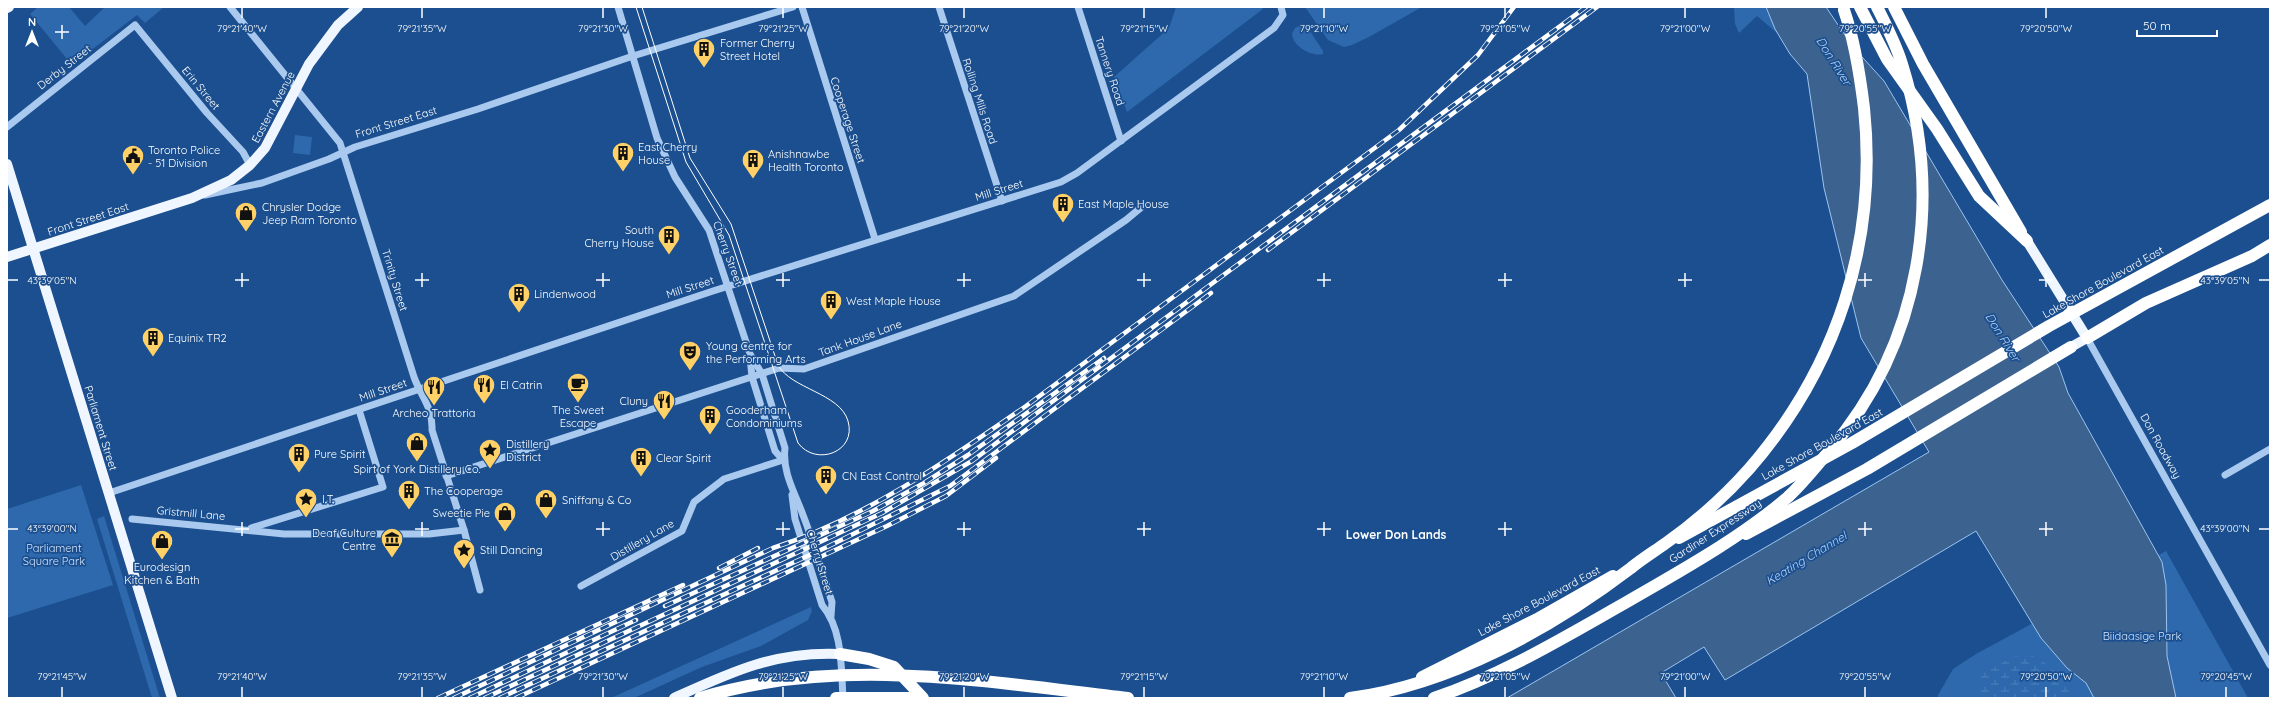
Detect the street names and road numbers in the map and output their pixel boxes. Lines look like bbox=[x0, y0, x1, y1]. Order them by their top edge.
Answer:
street label: Tannery Road bbox=[1092, 35, 1128, 107]
street label: Derby Street bbox=[34, 41, 94, 92]
street label: Rolling Mills Road bbox=[960, 56, 1000, 146]
street label: Erin Street bbox=[179, 63, 223, 113]
street label: Eastern Avenue bbox=[248, 69, 298, 145]
street label: Cooperage Street bbox=[827, 75, 869, 165]
street label: Front Street East bbox=[353, 103, 439, 141]
street label: Mill Street bbox=[973, 176, 1025, 204]
street label: Front Street East bbox=[46, 199, 131, 239]
street label: Cherry Street bbox=[710, 219, 746, 287]
street label: Lake Shore Boulevard East bbox=[2040, 243, 2166, 321]
street label: Trinity Street bbox=[379, 247, 411, 313]
street label: Mill Street bbox=[664, 273, 716, 301]
street label: Tank House Lane bbox=[816, 316, 904, 360]
street label: Mill Street bbox=[357, 375, 409, 405]
street label: Parliament Street bbox=[81, 384, 121, 473]
street label: Lake Shore Boulevard East bbox=[1759, 405, 1885, 483]
street label: Don Roadway bbox=[2137, 411, 2185, 481]
street label: Gardiner Expressway bbox=[1666, 496, 1764, 566]
street label: Gristmill Lane bbox=[156, 503, 226, 523]
street label: Distillery Lane bbox=[608, 516, 676, 564]
street label: Cherry Street bbox=[803, 528, 837, 597]
street label: Lake Shore Boulevard East bbox=[1476, 563, 1603, 639]

